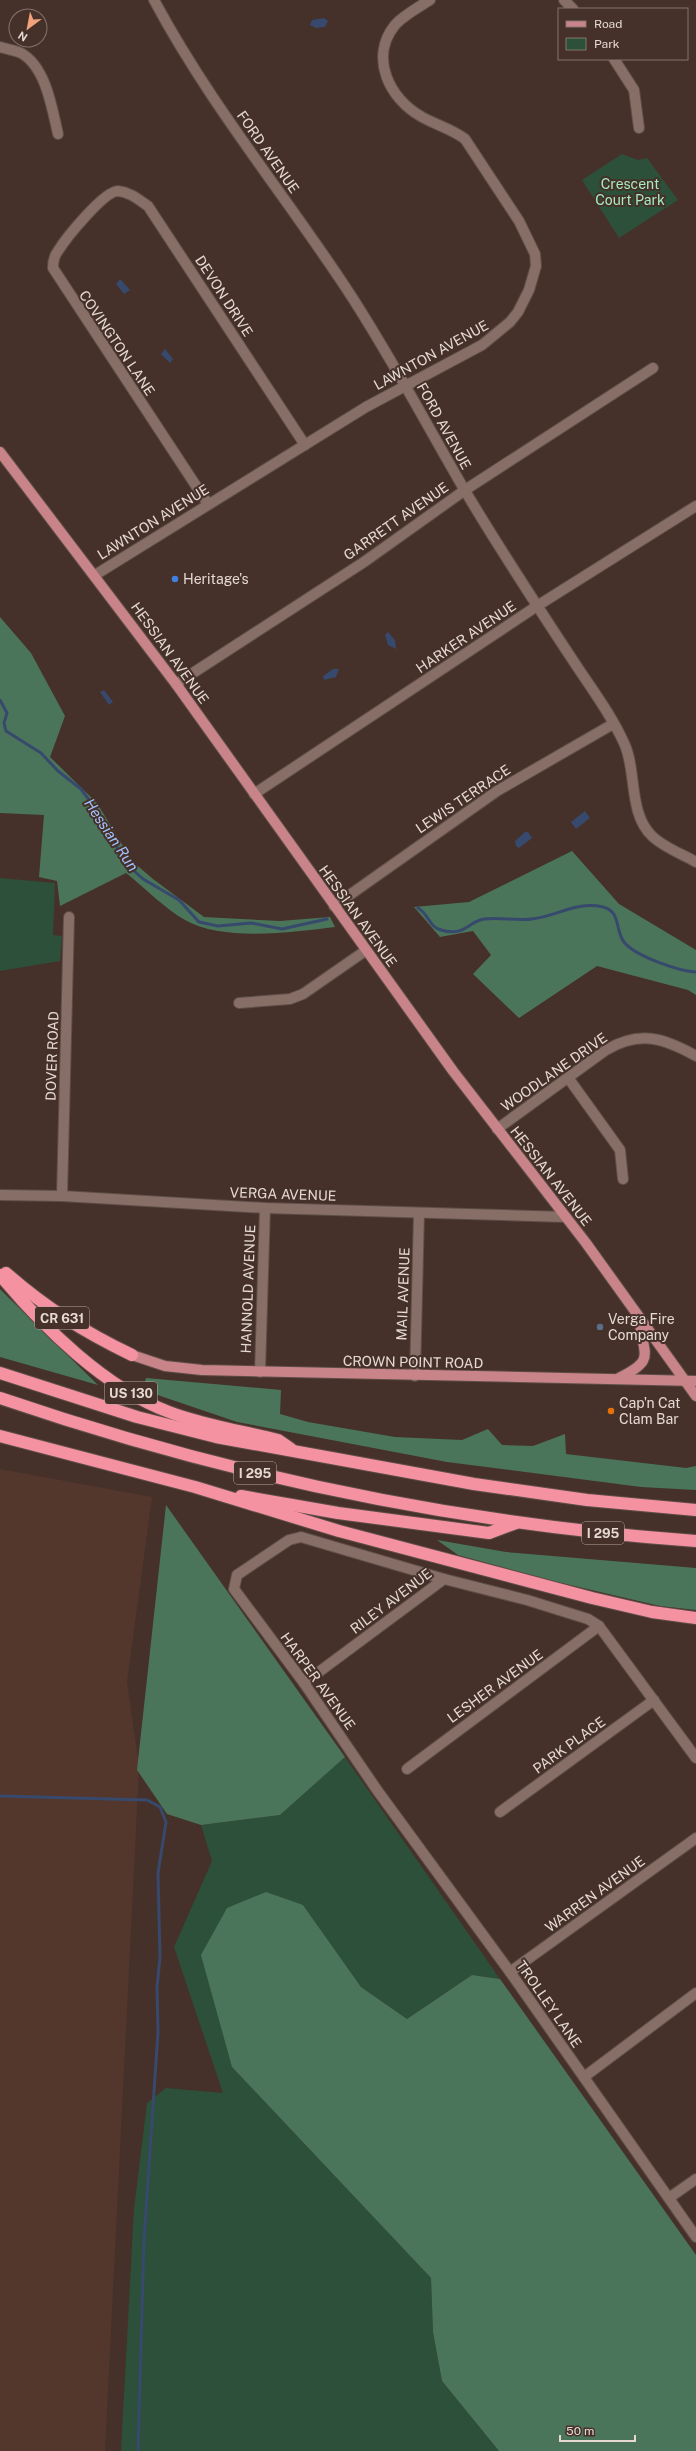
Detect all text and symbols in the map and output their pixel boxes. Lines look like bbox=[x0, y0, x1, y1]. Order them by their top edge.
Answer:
north arrow bbox=[8, 8, 48, 48]
legend bbox=[558, 8, 688, 60]
text: Road bbox=[594, 17, 622, 31]
text: N bbox=[16, 29, 30, 44]
text: Park bbox=[594, 37, 620, 51]
street label: FORD AVENUE bbox=[234, 108, 302, 196]
park label: Crescent Court Park bbox=[595, 176, 665, 208]
street label: DEVON DRIVE bbox=[192, 253, 256, 339]
street label: COVINGTON LANE bbox=[76, 287, 158, 399]
street label: LAWNTON AVENUE bbox=[371, 317, 491, 393]
street label: FORD AVENUE bbox=[414, 380, 474, 472]
street label: GARRETT AVENUE bbox=[341, 479, 451, 563]
street label: LAWNTON AVENUE bbox=[94, 481, 212, 563]
place label: Heritage's bbox=[183, 571, 249, 587]
marker: Heritage's bbox=[170, 574, 180, 584]
street label: HARKER AVENUE bbox=[413, 598, 519, 676]
street label: HESSIAN AVENUE bbox=[128, 599, 212, 707]
street label: LEWIS TERRACE bbox=[413, 761, 513, 837]
water label: Hessian Run bbox=[81, 795, 142, 874]
street label: HESSIAN AVENUE bbox=[316, 862, 400, 970]
street label: DOVER ROAD bbox=[42, 1011, 62, 1101]
street label: WOODLANE DRIVE bbox=[498, 1029, 610, 1115]
street label: HESSIAN AVENUE bbox=[507, 1123, 595, 1229]
street label: VERGA AVENUE bbox=[229, 1184, 337, 1204]
street label: HANNOLD AVENUE bbox=[238, 1224, 258, 1354]
street label: MAIL AVENUE bbox=[393, 1247, 413, 1341]
road number: CR 631 bbox=[35, 1307, 89, 1329]
place label: Verga Fire Company bbox=[608, 1311, 675, 1343]
marker: Verga Fire Company bbox=[595, 1322, 605, 1332]
street label: CROWN POINT ROAD bbox=[343, 1353, 483, 1371]
road number: US 130 bbox=[105, 1382, 157, 1404]
place label: Cap'n Cat Clam Bar bbox=[619, 1395, 680, 1427]
marker: Cap'n Cat Clam Bar bbox=[606, 1406, 616, 1416]
road number: I 295 bbox=[234, 1462, 276, 1484]
road number: I 295 bbox=[582, 1522, 624, 1544]
street label: RILEY AVENUE bbox=[347, 1565, 435, 1637]
street label: HARPER AVENUE bbox=[277, 1629, 359, 1733]
street label: LESHER AVENUE bbox=[444, 1646, 546, 1726]
street label: PARK PLACE bbox=[530, 1713, 608, 1777]
street label: WARREN AVENUE bbox=[542, 1853, 648, 1935]
street label: TROLLEY LANE bbox=[513, 1958, 585, 2050]
scale bar bbox=[560, 2417, 635, 2443]
text: 50 m bbox=[566, 2424, 594, 2438]

